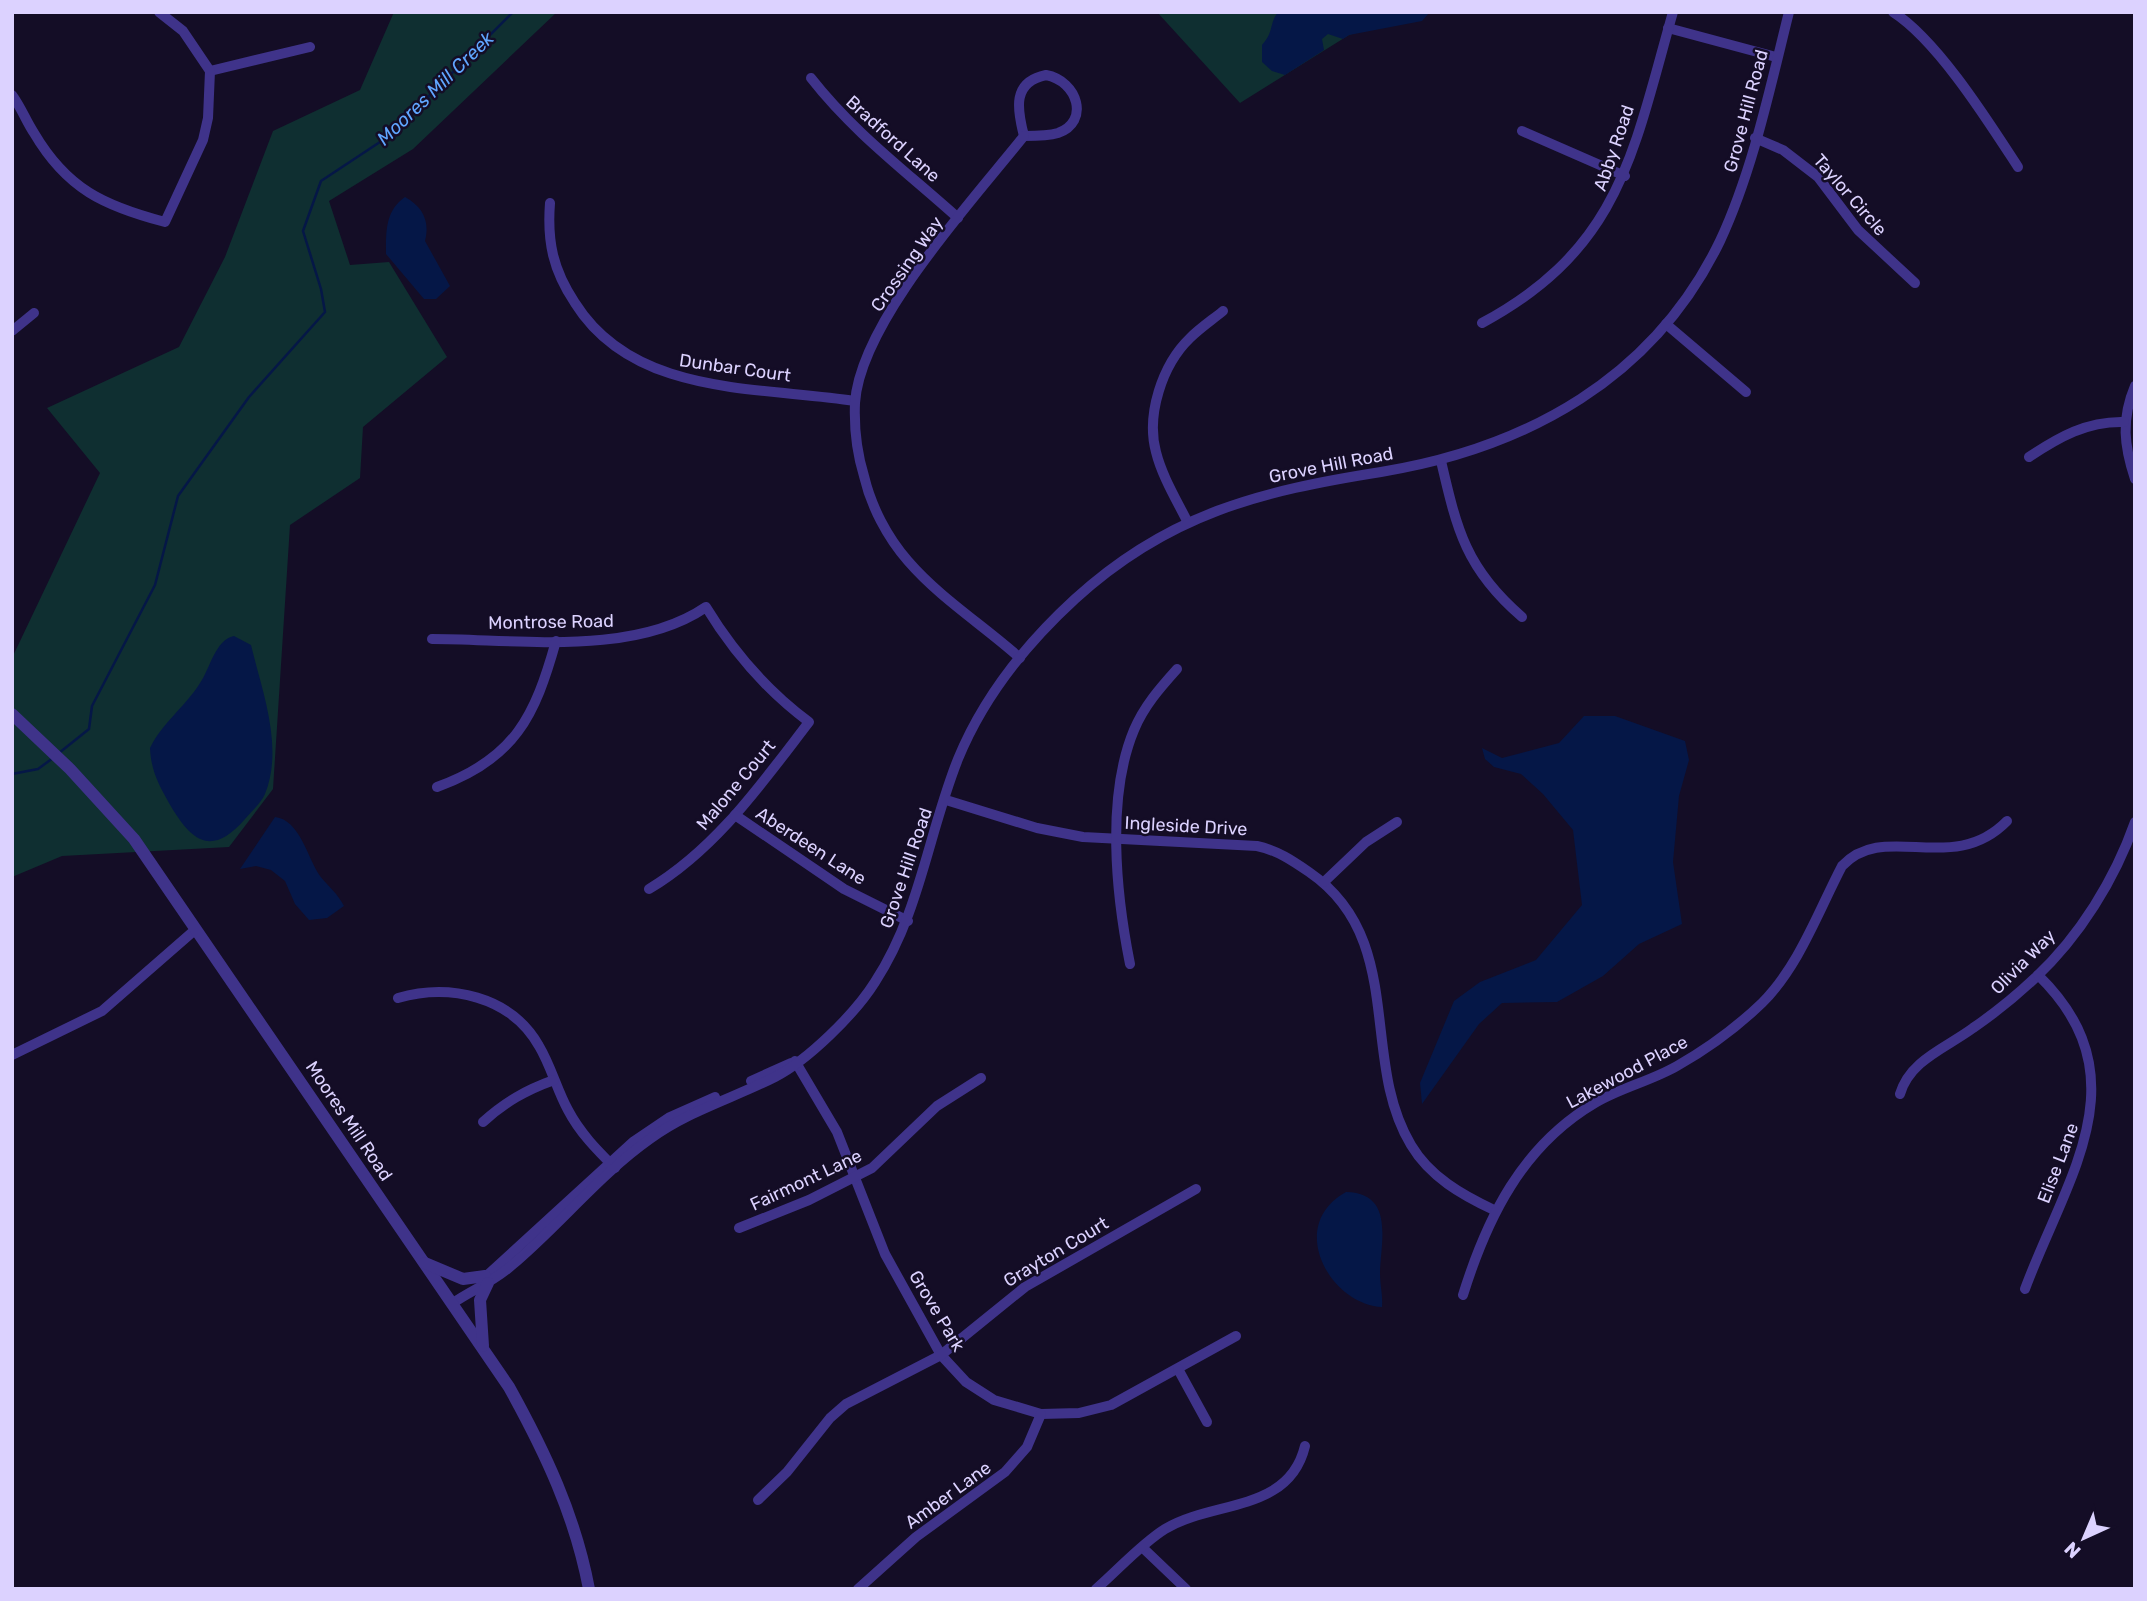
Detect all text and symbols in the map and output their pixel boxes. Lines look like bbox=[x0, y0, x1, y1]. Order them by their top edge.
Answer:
water label: Moores Mill Creek bbox=[372, 27, 499, 150]
street label: Grove Hill Road bbox=[1719, 47, 1773, 175]
street label: Bradford Lane bbox=[841, 91, 945, 187]
street label: Abby Road bbox=[1589, 102, 1639, 194]
street label: Taylor Circle bbox=[1808, 150, 1892, 240]
street label: Crossing Way bbox=[866, 212, 948, 316]
street label: Dunbar Court bbox=[678, 349, 792, 387]
street label: Grove Hill Road bbox=[1267, 442, 1395, 488]
street label: Montrose Road bbox=[488, 610, 614, 634]
street label: Malone Court bbox=[692, 735, 780, 835]
street label: Aberdeen Lane bbox=[752, 802, 870, 890]
street label: Grove Hill Road bbox=[875, 805, 937, 931]
street label: Ingleside Drive bbox=[1124, 812, 1248, 840]
street label: Olivia Way bbox=[1986, 925, 2060, 999]
street label: Lakewood Place bbox=[1562, 1031, 1692, 1113]
street label: Moores Mill Road bbox=[301, 1057, 397, 1185]
street label: Elise Lane bbox=[2033, 1120, 2083, 1206]
street label: Fairmont Lane bbox=[747, 1145, 865, 1215]
street label: Grayton Court bbox=[1000, 1212, 1112, 1292]
street label: Grove Park bbox=[904, 1267, 970, 1356]
street label: Amber Lane bbox=[901, 1456, 995, 1534]
north arrow bbox=[2049, 1503, 2119, 1573]
text: N bbox=[2060, 1537, 2085, 1563]

